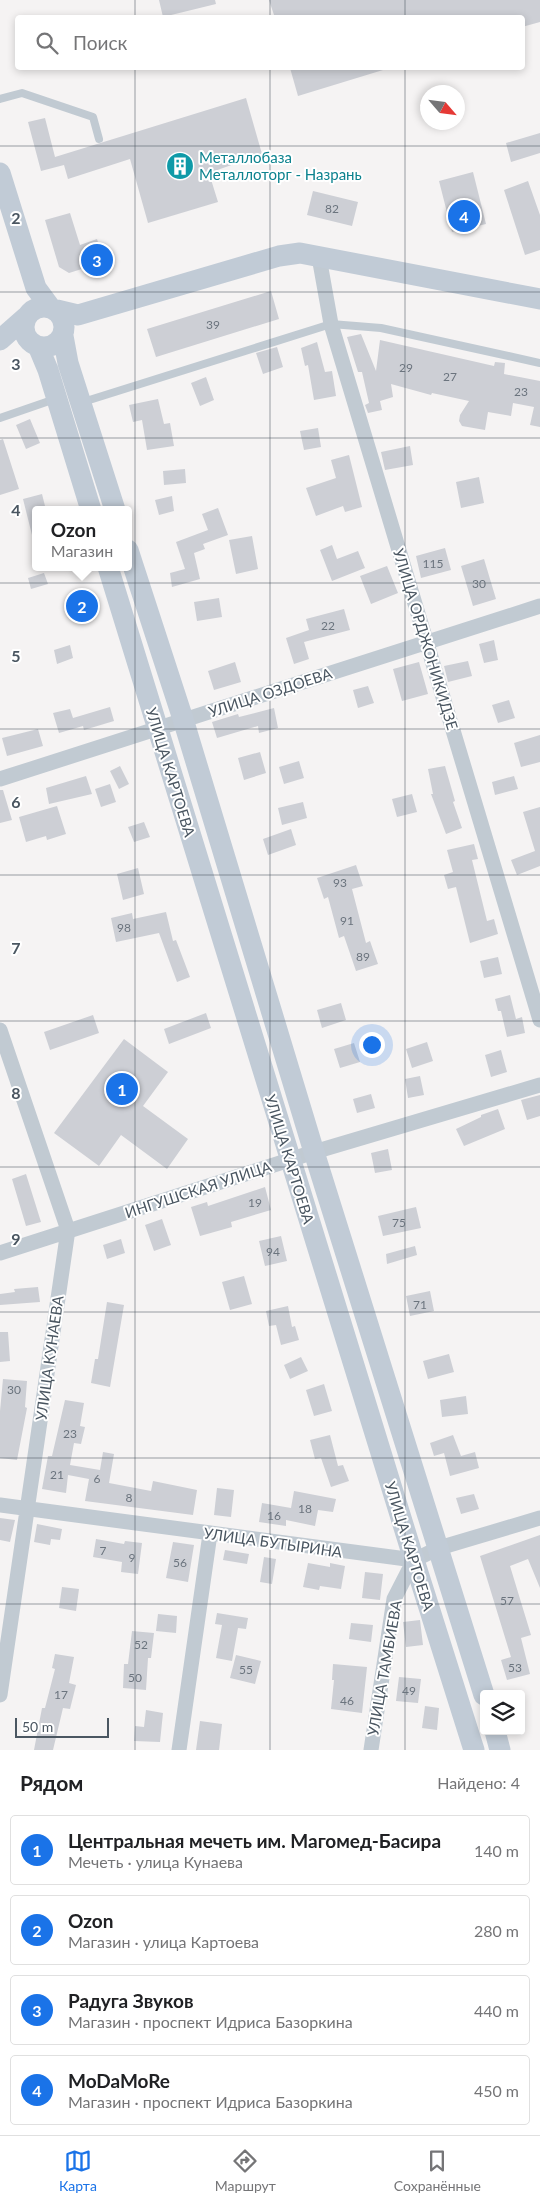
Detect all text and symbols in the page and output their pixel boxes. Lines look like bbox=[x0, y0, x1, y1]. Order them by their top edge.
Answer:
search box bbox=[15, 15, 525, 70]
icon: search bbox=[33, 29, 61, 57]
text: Поиск bbox=[73, 31, 127, 54]
north arrow bbox=[420, 85, 465, 130]
place label: Металлобаза Металлоторг - Назрань bbox=[199, 148, 362, 183]
building icon: Металлобаза Металлоторг - Назрань bbox=[165, 151, 195, 181]
pin: 4 bbox=[448, 197, 480, 235]
house number: 82 bbox=[325, 201, 339, 216]
text: 2 bbox=[11, 208, 21, 227]
pin: 3 bbox=[81, 241, 113, 279]
house number: 39 bbox=[206, 317, 220, 332]
text: 3 bbox=[11, 354, 21, 373]
house number: 29 bbox=[399, 360, 413, 375]
house number: 27 bbox=[443, 369, 457, 384]
house number: 23 bbox=[514, 384, 528, 399]
text: 4 bbox=[11, 500, 21, 519]
popup bbox=[32, 506, 132, 571]
text: Ozon bbox=[51, 518, 96, 541]
text: Магазин bbox=[51, 541, 113, 560]
street label: УЛИЦА ОРДЖОНИКИДЗЕ bbox=[390, 546, 462, 732]
house number: 115 bbox=[423, 556, 443, 571]
house number: 30 bbox=[472, 576, 486, 591]
pin: 2 bbox=[66, 587, 98, 625]
house number: 22 bbox=[321, 618, 335, 633]
text: 5 bbox=[11, 646, 21, 665]
street label: УЛИЦА ОЗДОЕВА bbox=[206, 663, 335, 720]
street label: УЛИЦА КАРТОЕВА bbox=[143, 705, 200, 840]
text: 6 bbox=[11, 792, 21, 811]
house number: 93 bbox=[333, 875, 347, 890]
house number: 91 bbox=[340, 913, 354, 928]
house number: 98 bbox=[117, 920, 131, 935]
text: 7 bbox=[11, 938, 21, 957]
house number: 89 bbox=[356, 949, 370, 964]
your location bbox=[359, 1032, 385, 1058]
pin: 1 bbox=[106, 1070, 138, 1108]
text: 8 bbox=[11, 1083, 21, 1102]
street label: УЛИЦА КАРТОЕВА bbox=[262, 1092, 319, 1227]
street label: ИНГУШСКАЯ УЛИЦА bbox=[122, 1156, 274, 1221]
house number: 19 bbox=[248, 1195, 262, 1210]
house number: 75 bbox=[392, 1215, 406, 1230]
text: 9 bbox=[11, 1229, 21, 1248]
house number: 94 bbox=[266, 1244, 280, 1259]
street label: УЛИЦА КУНАЕВА bbox=[31, 1294, 67, 1422]
house number: 71 bbox=[413, 1297, 427, 1312]
house number: 30 bbox=[7, 1382, 21, 1397]
house number: 23 bbox=[63, 1426, 77, 1441]
house number: 21 bbox=[50, 1467, 64, 1482]
house number: 6 bbox=[94, 1471, 101, 1486]
street label: УЛИЦА КАРТОЕВА bbox=[382, 1479, 439, 1614]
house number: 8 bbox=[126, 1490, 133, 1505]
house number: 18 bbox=[298, 1501, 312, 1516]
house number: 16 bbox=[267, 1508, 281, 1523]
street label: УЛИЦА БУТЫРИНА bbox=[203, 1523, 344, 1561]
house number: 7 bbox=[100, 1543, 107, 1558]
house number: 9 bbox=[129, 1550, 136, 1565]
house number: 56 bbox=[173, 1555, 187, 1570]
house number: 57 bbox=[500, 1593, 514, 1608]
street label: УЛИЦА ТАМБИЕВА bbox=[363, 1598, 405, 1737]
house number: 52 bbox=[134, 1637, 148, 1652]
house number: 53 bbox=[508, 1660, 522, 1675]
house number: 55 bbox=[239, 1662, 253, 1677]
house number: 50 bbox=[128, 1670, 142, 1685]
house number: 49 bbox=[402, 1683, 416, 1698]
house number: 17 bbox=[54, 1687, 68, 1702]
map controls bbox=[480, 1690, 525, 1735]
button: layers bbox=[480, 1690, 525, 1735]
house number: 46 bbox=[340, 1693, 354, 1708]
scale bar bbox=[15, 1715, 109, 1738]
text: 50 m bbox=[22, 1718, 53, 1735]
text: Рядом bbox=[20, 1770, 83, 1795]
text: Найдено: 4 bbox=[437, 1773, 520, 1792]
text: Центральная мечеть им. Магомед-Басира bbox=[68, 1829, 441, 1852]
text: 1 bbox=[32, 1841, 42, 1860]
text: 140 m bbox=[474, 1841, 519, 1860]
text: Мечеть · улица Кунаева bbox=[68, 1852, 243, 1871]
text: Ozon bbox=[68, 1909, 113, 1932]
text: 2 bbox=[32, 1921, 42, 1940]
text: 280 m bbox=[474, 1921, 519, 1940]
text: Магазин · улица Картоева bbox=[68, 1932, 259, 1951]
text: Радуга Звуков bbox=[68, 1989, 193, 2012]
text: 3 bbox=[32, 2001, 42, 2020]
text: 440 m bbox=[474, 2001, 519, 2020]
text: Магазин · проспект Идриса Базоркина bbox=[68, 2012, 353, 2031]
text: MoDaMoRe bbox=[68, 2069, 170, 2092]
text: 4 bbox=[32, 2081, 42, 2100]
text: 450 m bbox=[474, 2081, 519, 2100]
text: Магазин · проспект Идриса Базоркина bbox=[68, 2092, 353, 2111]
tab: Карта bbox=[59, 2147, 97, 2194]
tab: Маршрут bbox=[215, 2147, 276, 2194]
tab: Сохранённые bbox=[394, 2147, 481, 2194]

